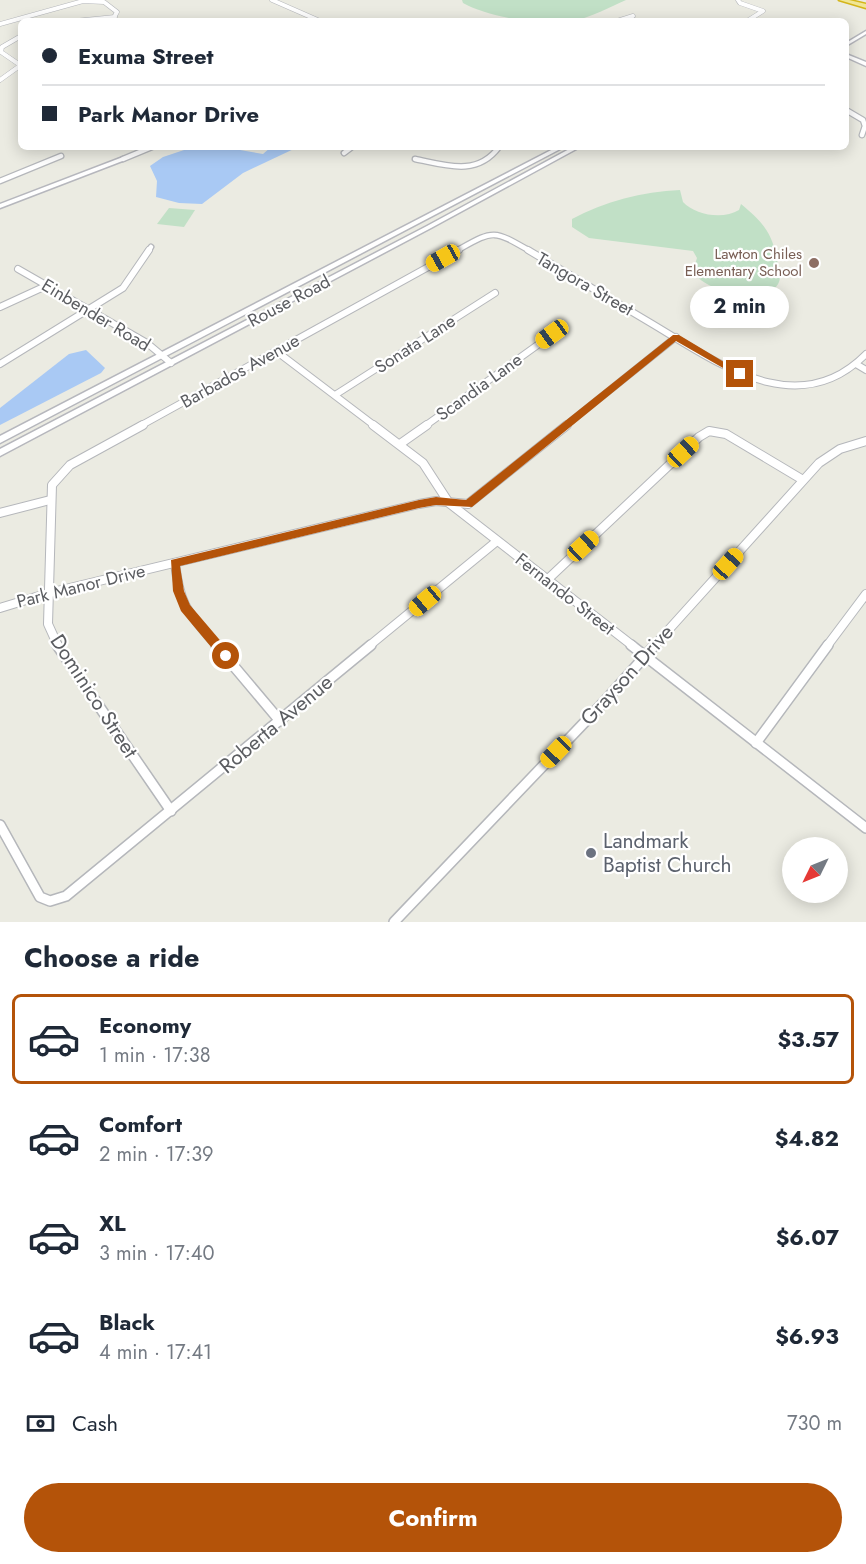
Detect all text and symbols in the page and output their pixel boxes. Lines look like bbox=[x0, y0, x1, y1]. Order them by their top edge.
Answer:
text: Exuma Street bbox=[78, 40, 214, 72]
text: Park Manor Drive bbox=[78, 98, 259, 130]
car bbox=[423, 241, 463, 275]
place label: Lawton Chiles Elementary School bbox=[685, 243, 802, 282]
street label: Tangora Street bbox=[532, 246, 639, 323]
marker: Lawton Chiles Elementary School bbox=[807, 256, 821, 270]
street label: Rouse Road bbox=[243, 268, 335, 334]
street label: Einbender Road bbox=[37, 272, 155, 358]
callout: 2 min bbox=[690, 287, 789, 329]
text: 2 min bbox=[713, 292, 766, 321]
street label: Sonata Lane bbox=[369, 308, 461, 380]
car bbox=[532, 316, 572, 352]
street label: Barbados Avenue bbox=[176, 327, 304, 415]
street label: Scandia Lane bbox=[430, 347, 528, 427]
route end bbox=[726, 360, 753, 387]
car bbox=[664, 433, 702, 471]
car bbox=[564, 527, 602, 565]
car bbox=[709, 545, 747, 583]
street label: Fernando Street bbox=[510, 547, 621, 642]
street label: Park Manor Drive bbox=[14, 557, 148, 615]
car bbox=[405, 583, 445, 619]
street label: Grayson Drive bbox=[573, 618, 681, 732]
street label: Dominico Street bbox=[43, 628, 145, 764]
route start bbox=[212, 642, 239, 669]
street label: Roberta Avenue bbox=[213, 667, 339, 781]
car bbox=[537, 733, 575, 771]
place label: Landmark Baptist Church bbox=[603, 826, 731, 880]
north arrow bbox=[782, 837, 848, 903]
map controls bbox=[782, 837, 848, 903]
marker: Landmark Baptist Church bbox=[584, 846, 598, 860]
text: Choose a ride bbox=[24, 938, 199, 977]
text: Economy bbox=[99, 1009, 191, 1041]
icon: car bbox=[27, 1012, 81, 1066]
text: $3.57 bbox=[777, 1023, 839, 1055]
text: 1 min · 17:38 bbox=[99, 1041, 211, 1070]
text: Comfort bbox=[99, 1108, 182, 1140]
icon: car bbox=[27, 1111, 81, 1165]
text: $4.82 bbox=[775, 1122, 839, 1154]
text: 2 min · 17:39 bbox=[99, 1140, 214, 1169]
text: XL bbox=[99, 1207, 126, 1239]
icon: car bbox=[27, 1210, 81, 1264]
text: $6.07 bbox=[776, 1221, 839, 1253]
text: 3 min · 17:40 bbox=[99, 1239, 214, 1268]
text: Black bbox=[99, 1306, 155, 1338]
icon: car bbox=[27, 1309, 81, 1363]
text: $6.93 bbox=[775, 1320, 839, 1352]
text: 4 min · 17:41 bbox=[99, 1338, 212, 1367]
icon: cash bbox=[24, 1407, 57, 1440]
text: Cash bbox=[72, 1407, 118, 1439]
text: 730 m bbox=[787, 1409, 842, 1438]
button: Confirm bbox=[24, 1483, 842, 1552]

